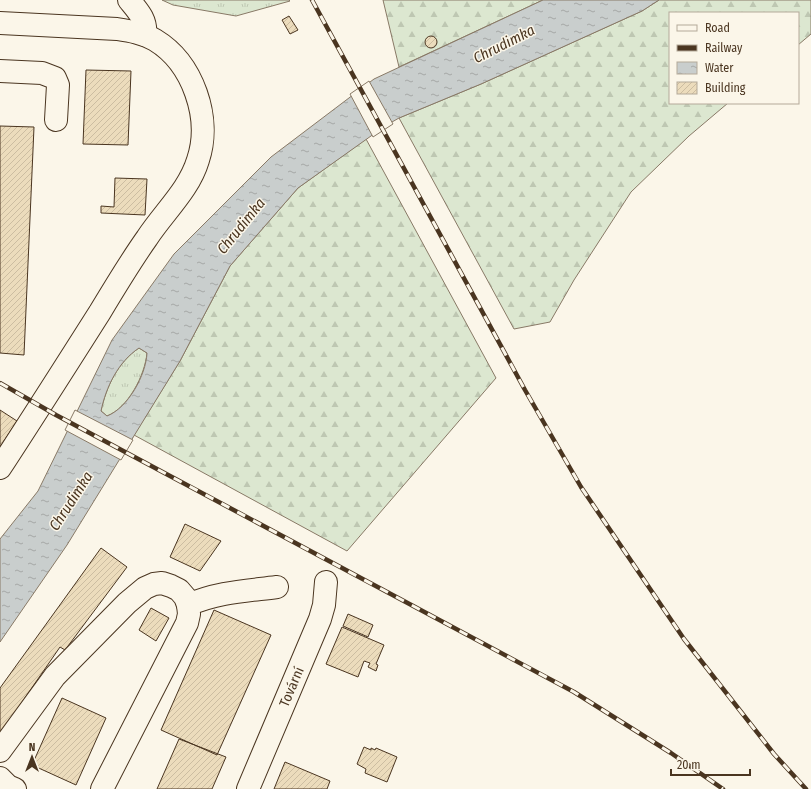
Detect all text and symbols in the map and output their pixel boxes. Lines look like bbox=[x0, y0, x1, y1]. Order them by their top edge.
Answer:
legend bbox=[669, 12, 799, 104]
water label: Chrudimka bbox=[470, 21, 538, 67]
text: Road bbox=[705, 21, 730, 35]
text: Railway bbox=[705, 41, 743, 55]
text: Water bbox=[705, 61, 734, 75]
text: Building bbox=[705, 81, 746, 95]
water label: Chrudimka bbox=[213, 194, 269, 258]
water label: Chrudimka bbox=[45, 468, 97, 534]
street label: Tovární bbox=[275, 664, 307, 709]
north arrow bbox=[12, 737, 52, 777]
text: N bbox=[29, 741, 35, 754]
scale bar bbox=[671, 751, 750, 777]
text: 20 m bbox=[677, 758, 701, 772]

